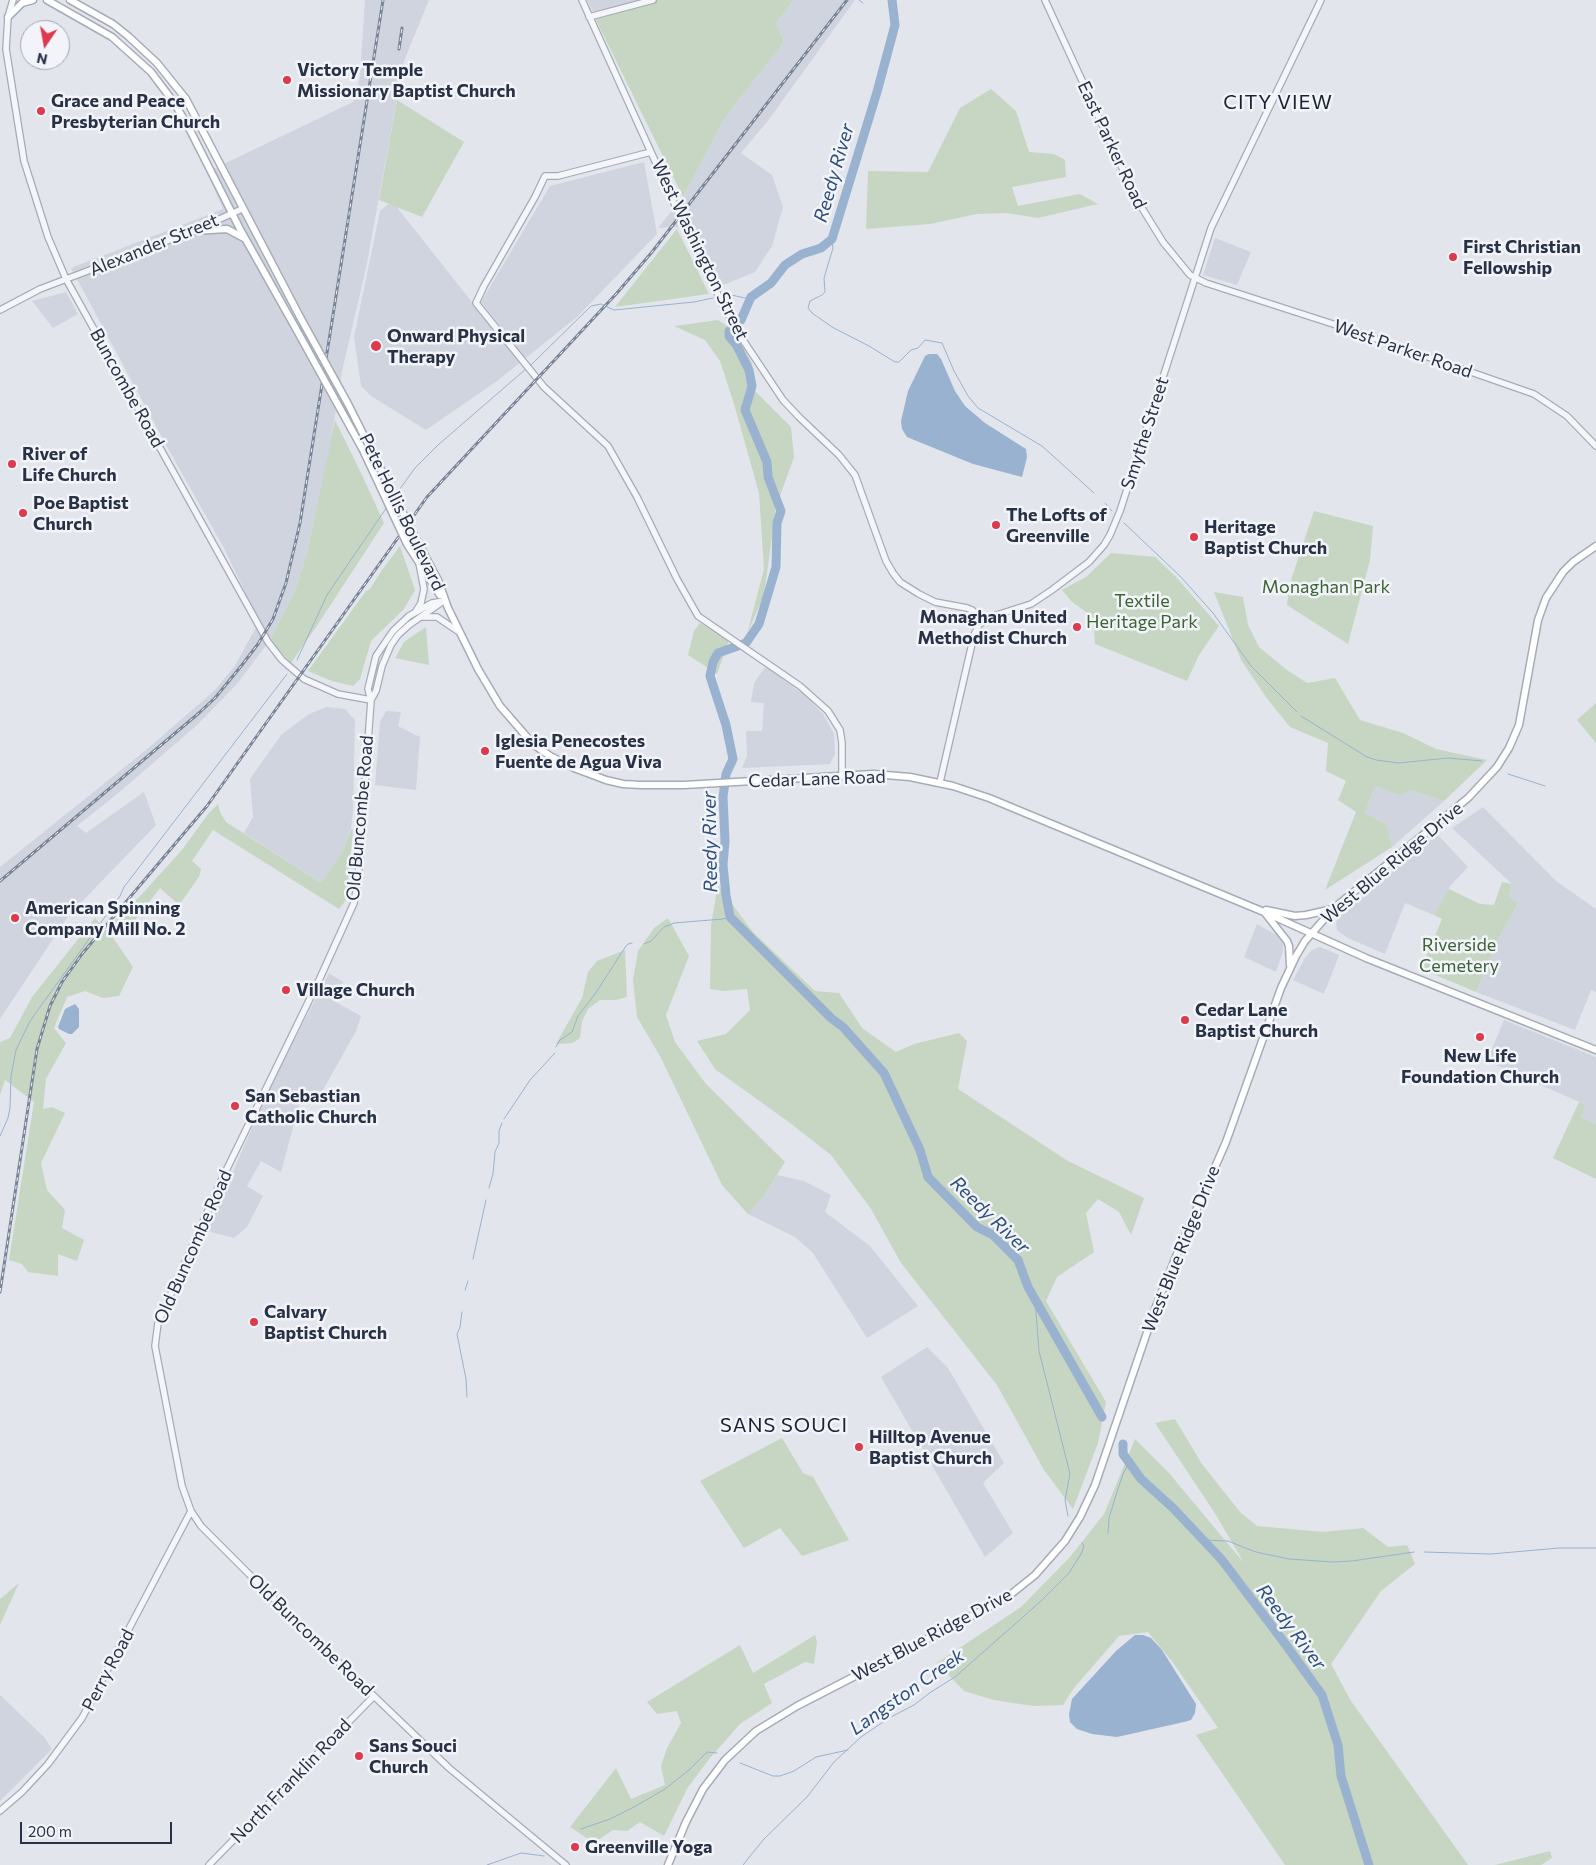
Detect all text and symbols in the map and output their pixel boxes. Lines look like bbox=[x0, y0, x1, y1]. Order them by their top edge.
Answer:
north arrow bbox=[20, 20, 70, 70]
text: N bbox=[35, 50, 49, 69]
place label: Victory Temple Missionary Baptist Church bbox=[297, 59, 516, 102]
marker: Victory Temple Missionary Baptist Church bbox=[281, 74, 293, 86]
street label: East Parker Road bbox=[1073, 78, 1151, 212]
place label: Grace and Peace Presbyterian Church bbox=[51, 90, 220, 132]
district label: CITY VIEW bbox=[1222, 90, 1334, 114]
marker: Grace and Peace Presbyterian Church bbox=[35, 105, 47, 117]
water label: Reedy River bbox=[809, 121, 859, 225]
street label: West Washington Street bbox=[647, 156, 753, 344]
street label: Alexander Street bbox=[86, 209, 222, 281]
place label: First Christian Fellowship bbox=[1463, 236, 1581, 278]
marker: First Christian Fellowship bbox=[1447, 251, 1459, 263]
street label: West Parker Road bbox=[1331, 315, 1475, 383]
street label: Buncombe Road bbox=[85, 325, 169, 451]
place label: Onward Physical Therapy bbox=[387, 325, 525, 368]
marker: Onward Physical Therapy bbox=[369, 339, 383, 353]
street label: Smythe Street bbox=[1117, 374, 1173, 492]
street label: Pete Hollis Boulevard bbox=[355, 430, 449, 594]
place label: River of Life Church bbox=[22, 443, 117, 486]
marker: River of Life Church bbox=[6, 458, 18, 470]
place label: Poe Baptist Church bbox=[33, 492, 129, 534]
place label: The Lofts of Greenville bbox=[1006, 504, 1107, 546]
marker: Poe Baptist Church bbox=[17, 507, 29, 519]
place label: Heritage Baptist Church bbox=[1204, 516, 1327, 558]
marker: The Lofts of Greenville bbox=[990, 519, 1002, 531]
marker: Heritage Baptist Church bbox=[1188, 531, 1200, 543]
park label: Monaghan Park bbox=[1262, 576, 1390, 598]
park label: Textile Heritage Park bbox=[1086, 590, 1198, 632]
place label: Monaghan United Methodist Church bbox=[917, 606, 1067, 649]
marker: Monaghan United Methodist Church bbox=[1071, 621, 1083, 633]
place label: Iglesia Penecostes Fuente de Agua Viva bbox=[495, 730, 662, 772]
street label: Old Buncombe Road bbox=[342, 734, 378, 902]
marker: Iglesia Penecostes Fuente de Agua Viva bbox=[479, 745, 491, 757]
street label: Cedar Lane Road bbox=[748, 766, 886, 792]
water label: Reedy River bbox=[698, 791, 722, 893]
street label: West Blue Ridge Drive bbox=[1317, 798, 1467, 928]
place label: American Spinning Company Mill No. 2 bbox=[25, 897, 185, 940]
marker: American Spinning Company Mill No. 2 bbox=[9, 912, 21, 924]
park label: Riverside Cemetery bbox=[1419, 934, 1499, 976]
place label: Village Church bbox=[296, 979, 415, 1001]
marker: Village Church bbox=[280, 984, 292, 996]
place label: Cedar Lane Baptist Church bbox=[1195, 999, 1318, 1042]
marker: Cedar Lane Baptist Church bbox=[1179, 1014, 1191, 1026]
marker: New Life Foundation Church bbox=[1474, 1031, 1486, 1043]
place label: New Life Foundation Church bbox=[1401, 1045, 1559, 1088]
place label: San Sebastian Catholic Church bbox=[245, 1085, 377, 1128]
marker: San Sebastian Catholic Church bbox=[229, 1100, 241, 1112]
street label: West Blue Ridge Drive bbox=[1138, 1163, 1224, 1335]
street label: Old Buncombe Road bbox=[149, 1167, 237, 1327]
water label: Reedy River bbox=[946, 1172, 1034, 1258]
place label: Calvary Baptist Church bbox=[264, 1301, 387, 1344]
marker: Calvary Baptist Church bbox=[248, 1316, 260, 1328]
district label: SANS SOUCI bbox=[719, 1413, 849, 1437]
place label: Hilltop Avenue Baptist Church bbox=[869, 1426, 992, 1468]
marker: Hilltop Avenue Baptist Church bbox=[853, 1441, 865, 1453]
street label: Old Buncombe Road bbox=[244, 1570, 378, 1700]
water label: Reedy River bbox=[1251, 1580, 1331, 1674]
street label: West Blue Ridge Drive bbox=[848, 1584, 1016, 1686]
street label: Perry Road bbox=[77, 1625, 139, 1715]
water label: Langston Creek bbox=[845, 1644, 969, 1740]
street label: North Franklin Road bbox=[226, 1714, 356, 1848]
place label: Sans Souci Church bbox=[369, 1735, 457, 1778]
marker: Sans Souci Church bbox=[353, 1750, 365, 1762]
scale bar bbox=[22, 1812, 175, 1844]
text: 200 m bbox=[28, 1822, 72, 1840]
place label: Greenville Yoga bbox=[585, 1836, 713, 1858]
marker: Greenville Yoga bbox=[569, 1841, 581, 1853]

